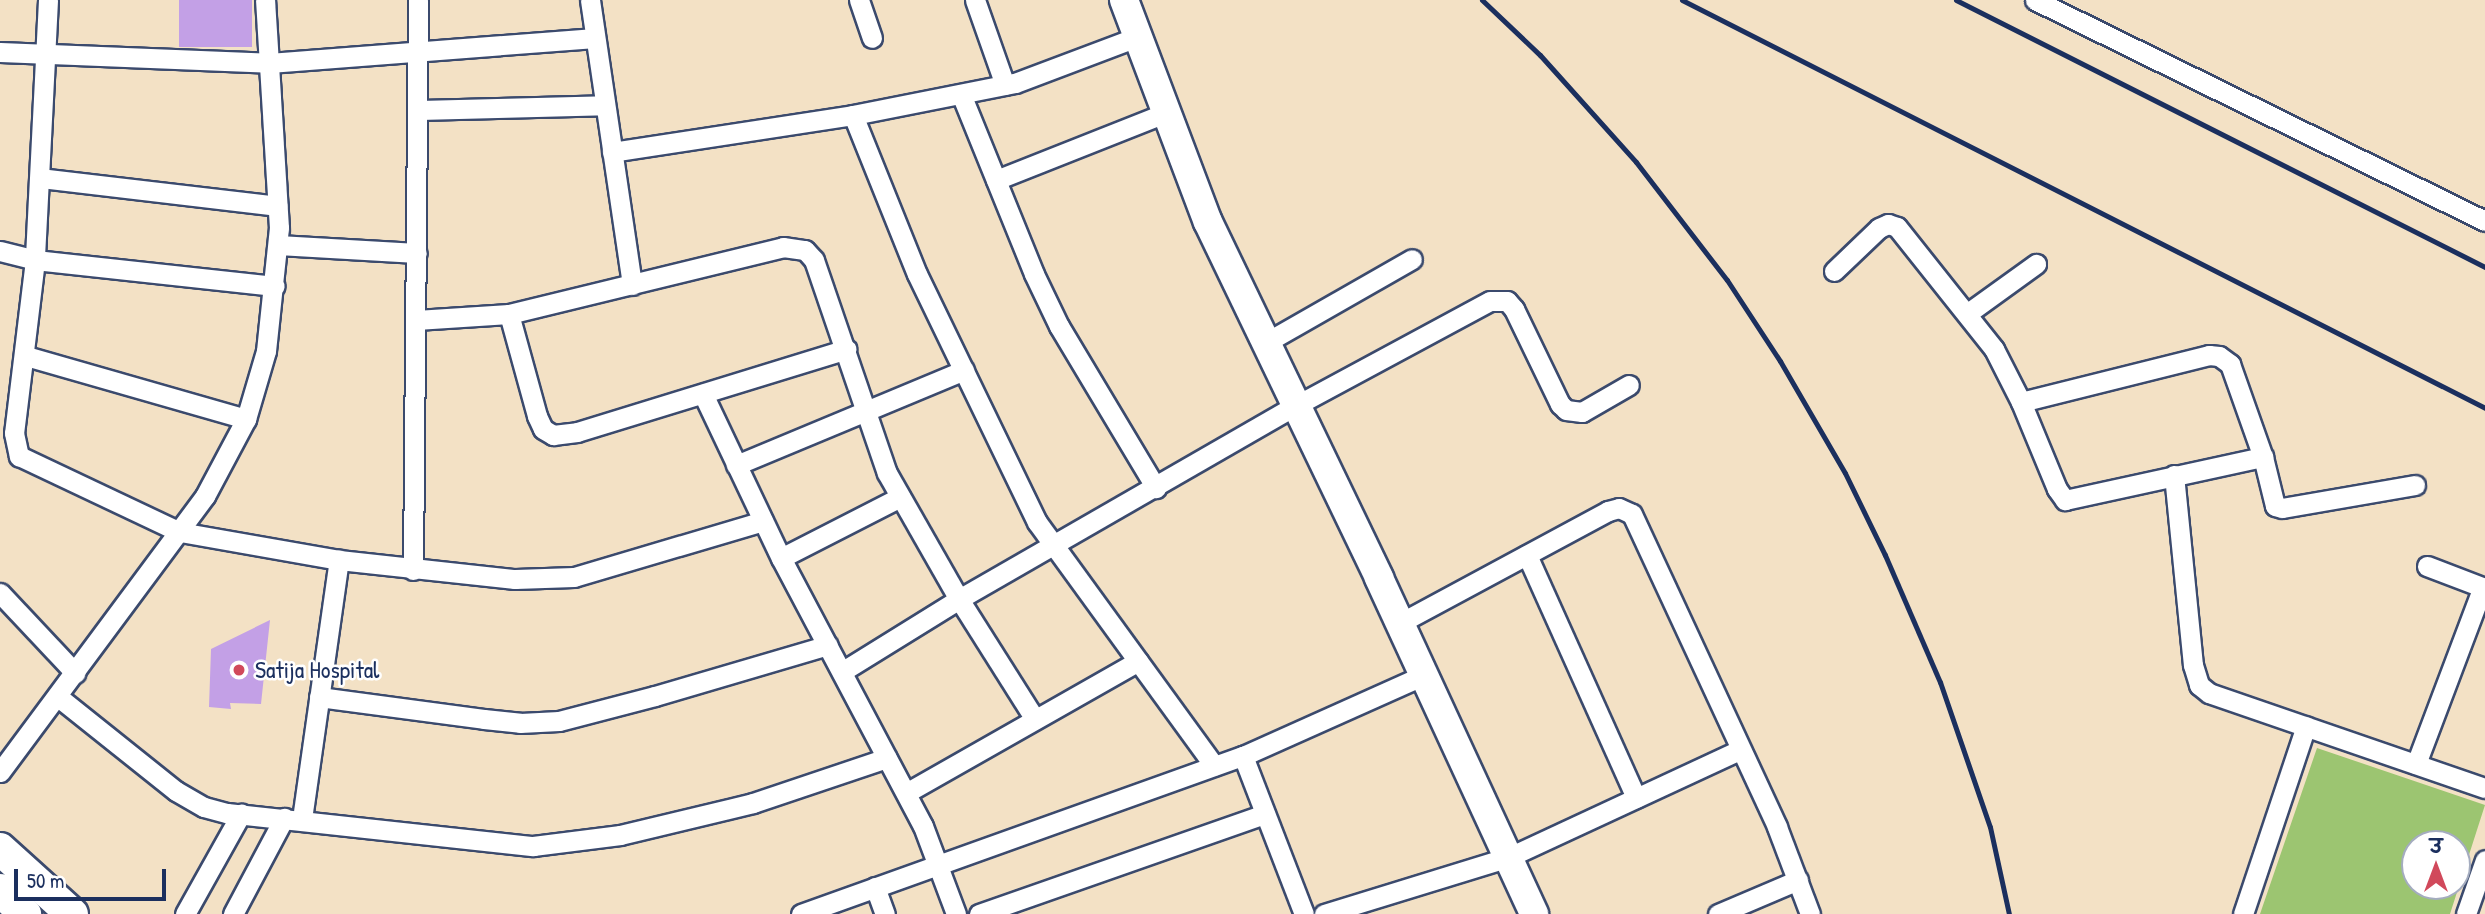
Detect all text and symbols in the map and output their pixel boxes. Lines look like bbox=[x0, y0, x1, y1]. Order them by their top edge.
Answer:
place label: Satija Hospital bbox=[255, 656, 379, 684]
marker: Satija Hospital bbox=[229, 660, 249, 680]
north arrow bbox=[2401, 830, 2471, 900]
text: उ bbox=[2430, 833, 2442, 859]
scale bar bbox=[18, 855, 170, 899]
text: 50 m bbox=[27, 866, 64, 895]

